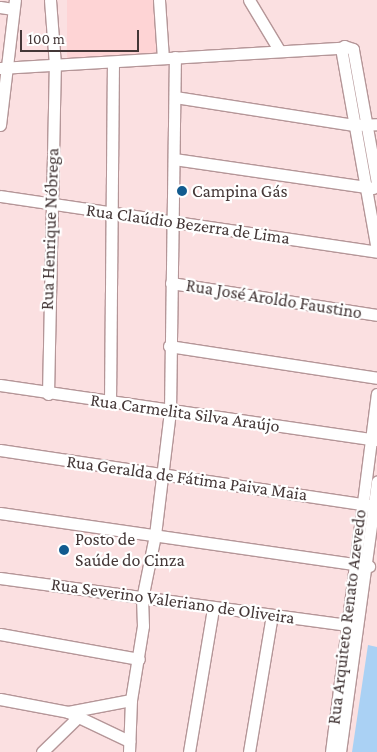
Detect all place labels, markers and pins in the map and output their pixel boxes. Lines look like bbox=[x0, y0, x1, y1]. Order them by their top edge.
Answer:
place label: Campina Gás bbox=[192, 180, 288, 202]
marker: Campina Gás bbox=[176, 185, 188, 197]
place label: Posto de Saúde do Cinza bbox=[75, 529, 185, 572]
marker: Posto de Saúde do Cinza bbox=[57, 543, 71, 557]

